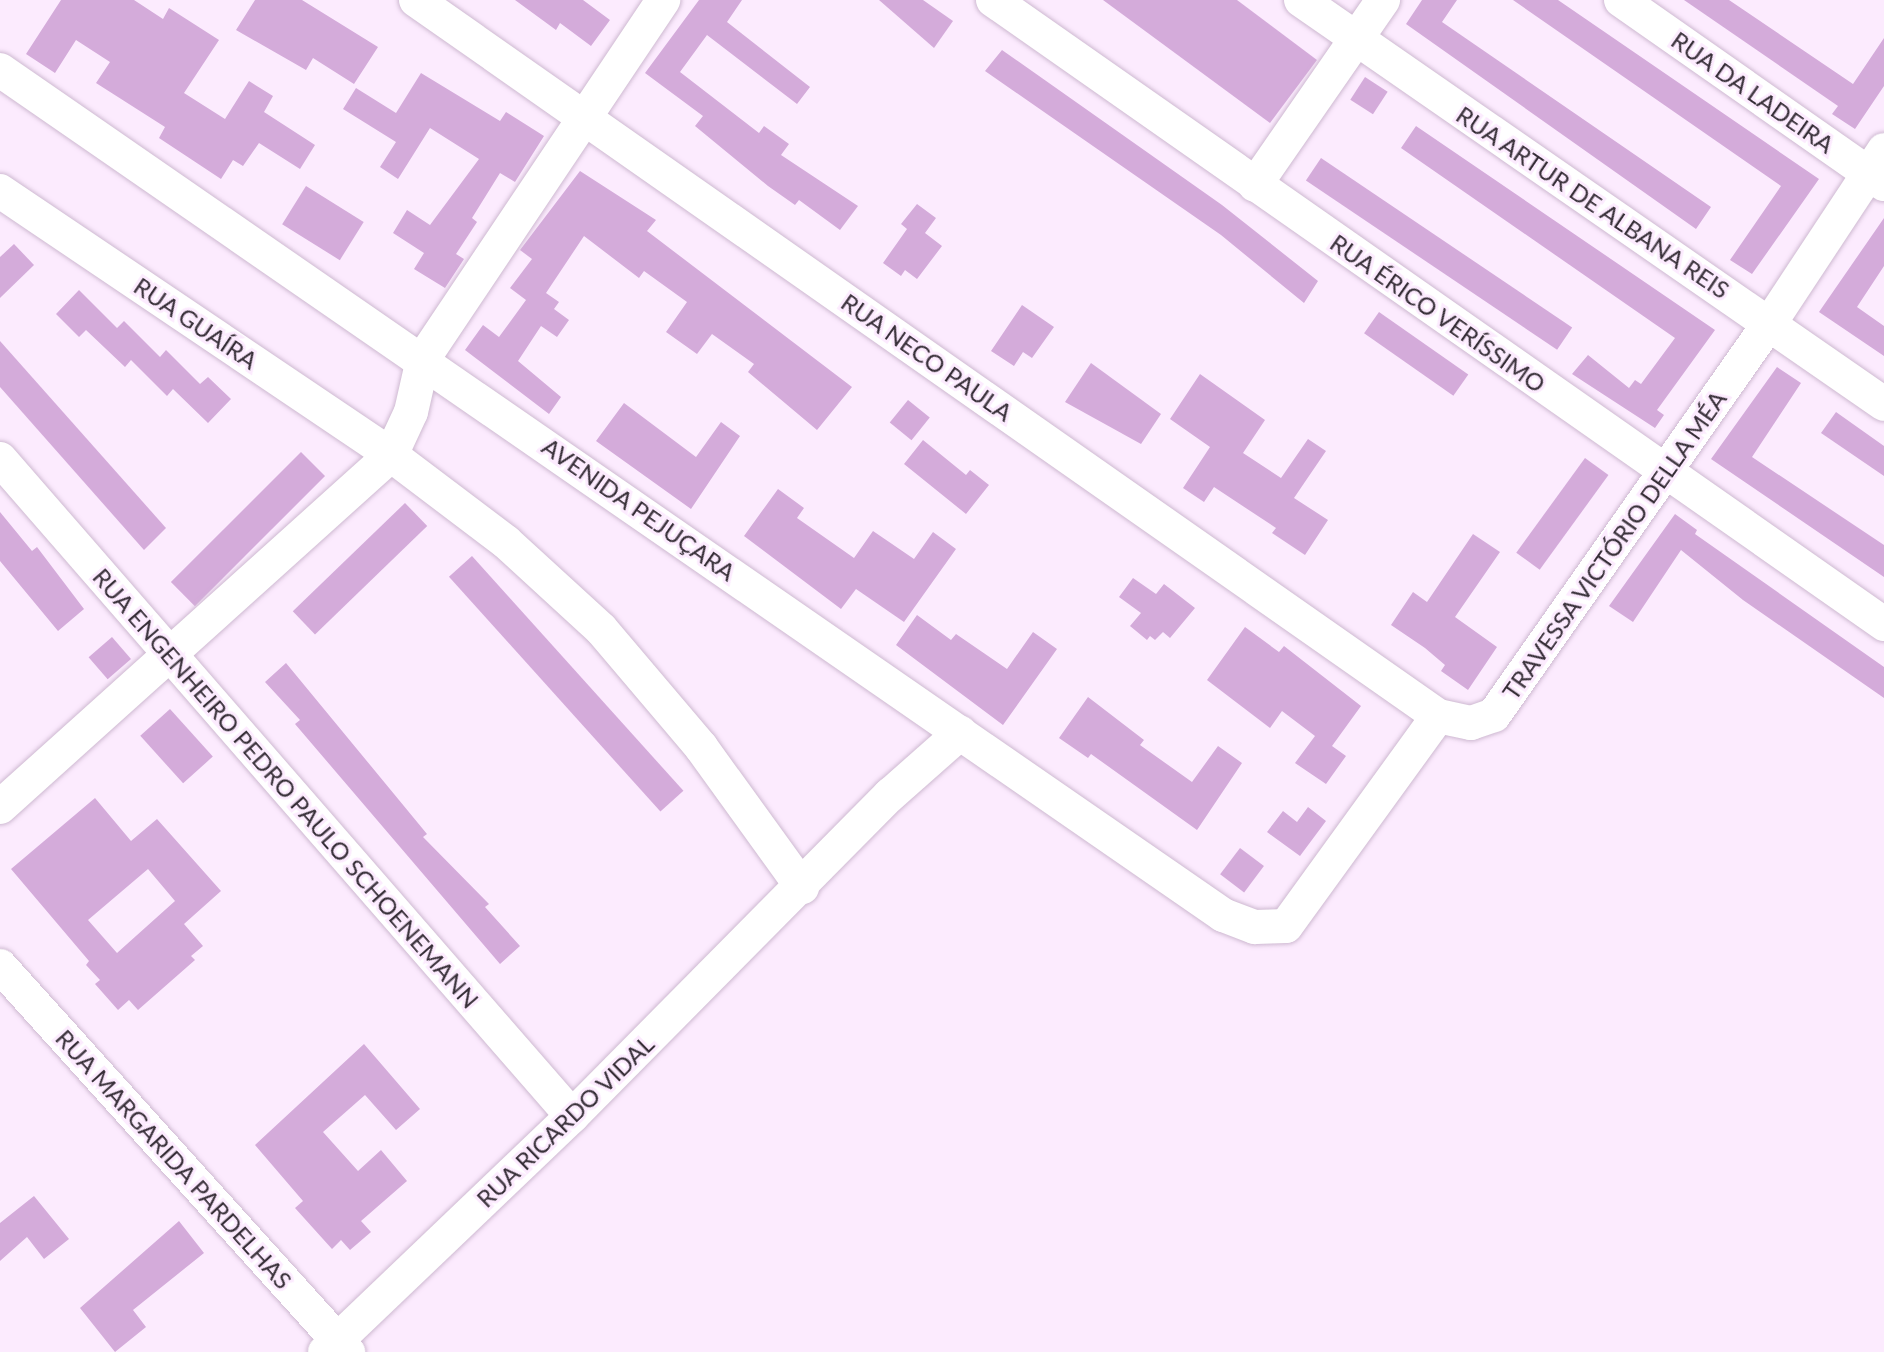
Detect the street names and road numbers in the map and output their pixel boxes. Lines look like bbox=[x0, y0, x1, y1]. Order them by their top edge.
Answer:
street label: RUA DA LADEIRA bbox=[1666, 25, 1840, 159]
street label: RUA ARTUR DE ALBANA REIS bbox=[1450, 99, 1736, 305]
street label: RUA ÉRICO VERÍSSIMO bbox=[1324, 227, 1552, 399]
street label: RUA GUAÍRA bbox=[128, 271, 264, 375]
street label: RUA NECO PAULA bbox=[836, 287, 1018, 427]
street label: TRAVESSA VICTÓRIO DELLA MÉA bbox=[1495, 384, 1733, 706]
street label: AVENIDA PEJUÇARA bbox=[537, 431, 741, 587]
street label: RUA ENGENHEIRO PEDRO PAULO SCHOENEMANN bbox=[87, 562, 485, 1014]
street label: RUA MARGARIDA PARDELHAS bbox=[50, 1023, 298, 1295]
street label: RUA RICARDO VIDAL bbox=[470, 1028, 660, 1214]

